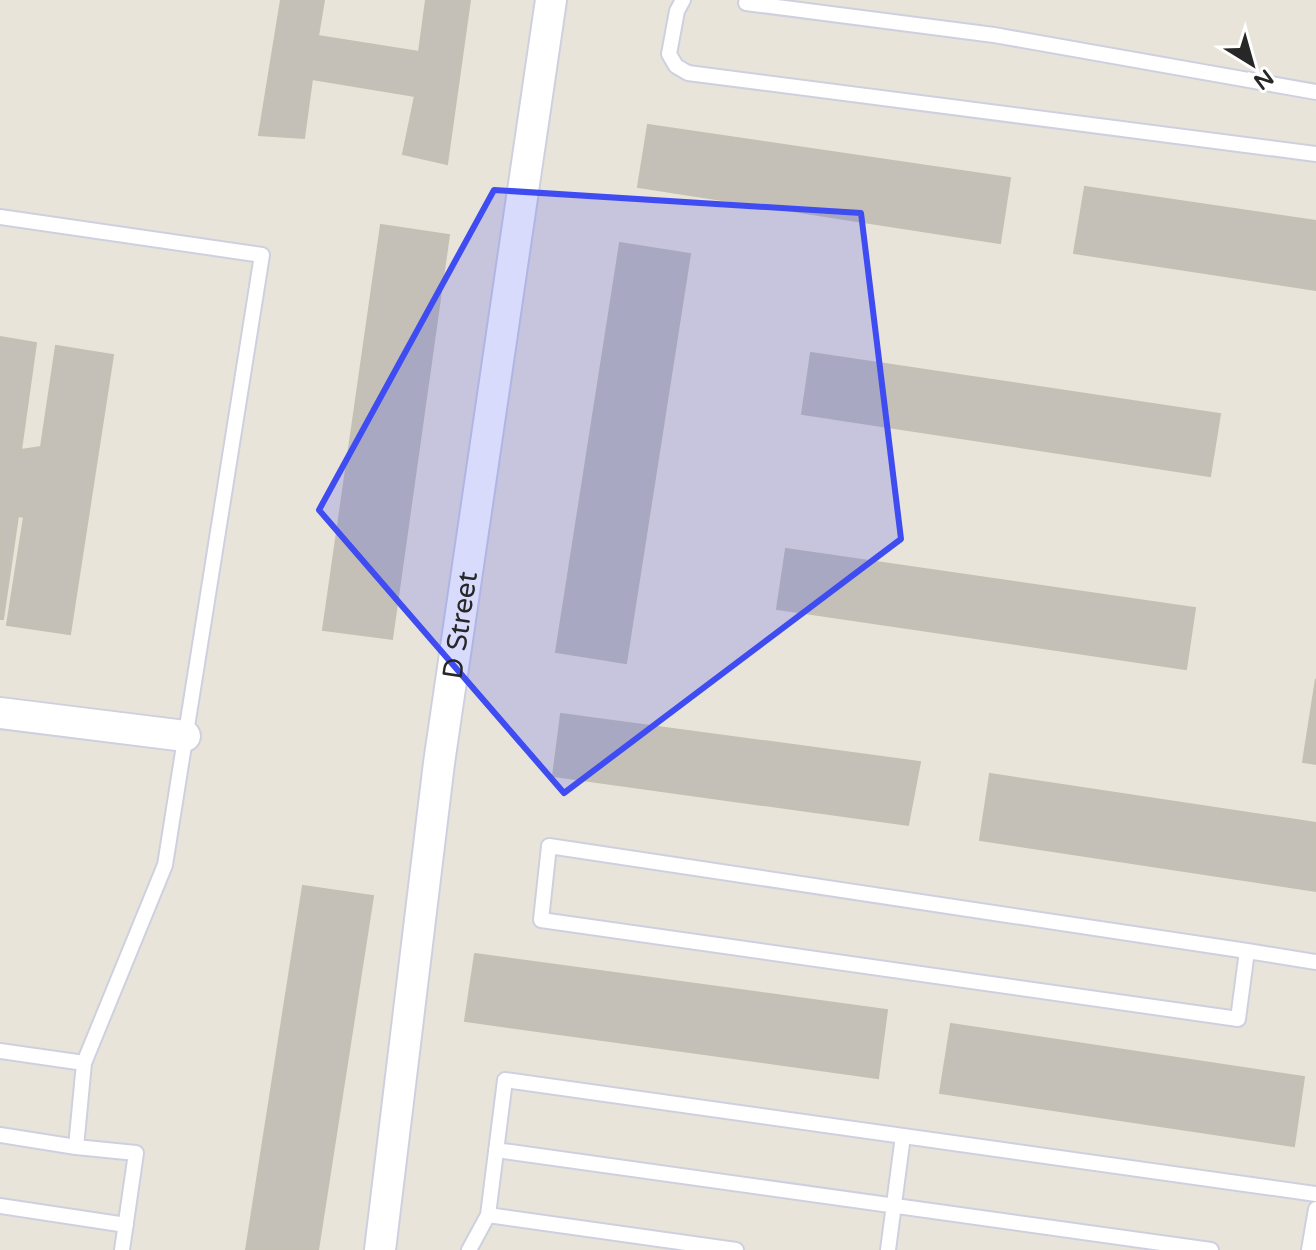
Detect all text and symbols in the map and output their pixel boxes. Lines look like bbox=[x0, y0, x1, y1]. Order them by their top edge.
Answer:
north arrow bbox=[1212, 24, 1292, 104]
text: N bbox=[1249, 63, 1278, 95]
street label: D Street bbox=[436, 569, 485, 681]

